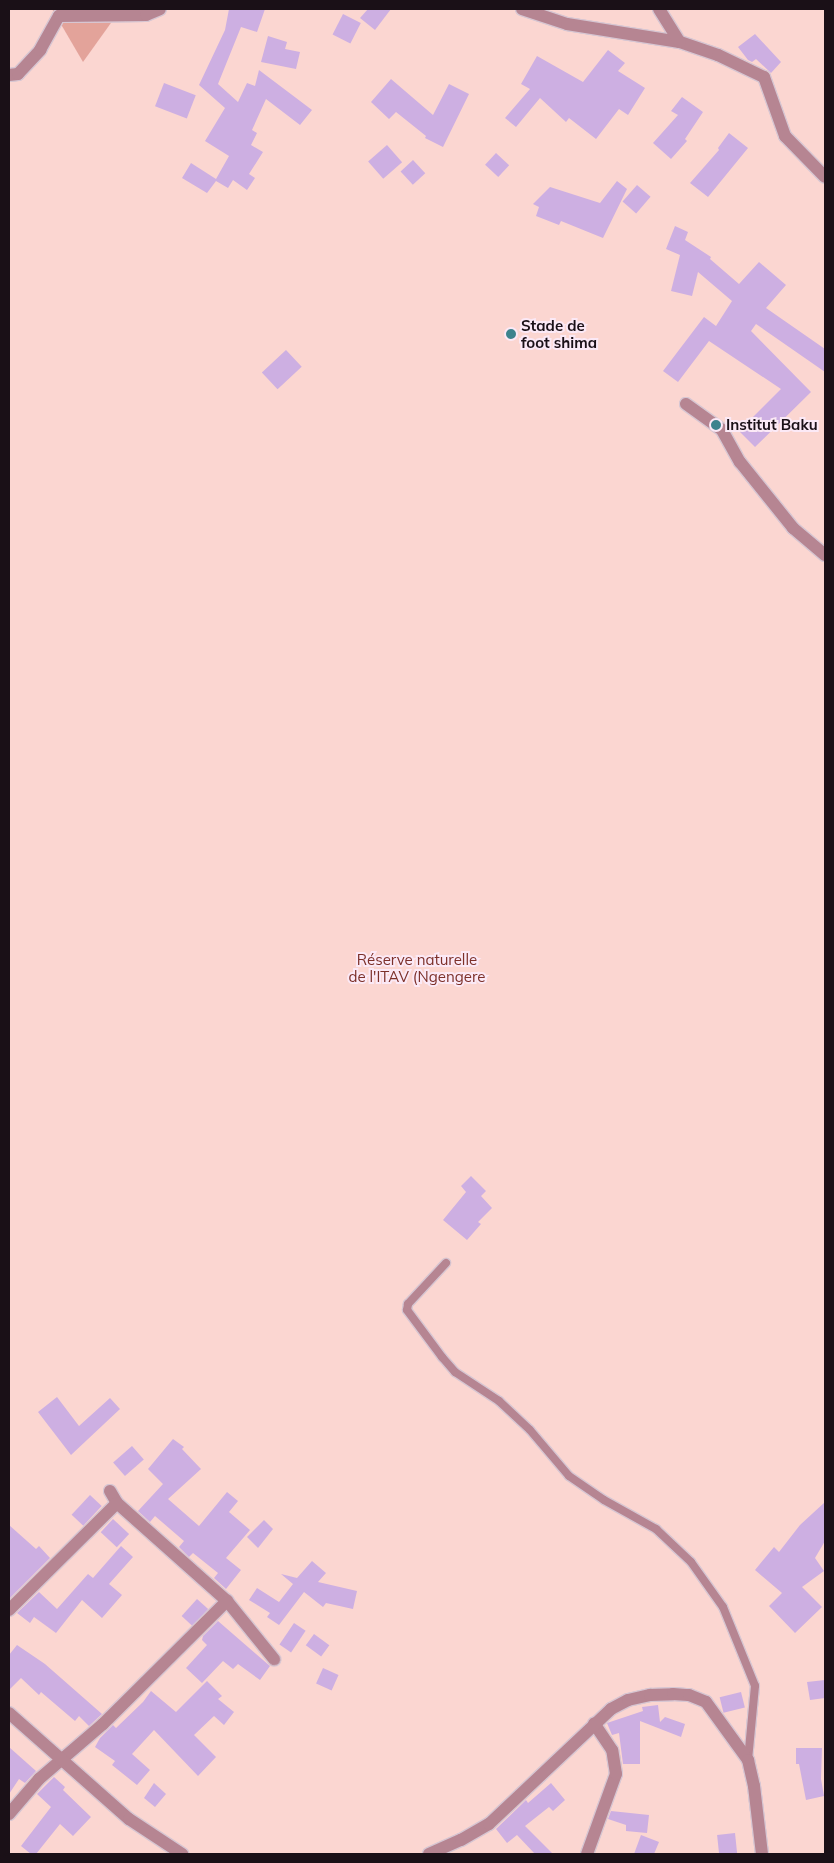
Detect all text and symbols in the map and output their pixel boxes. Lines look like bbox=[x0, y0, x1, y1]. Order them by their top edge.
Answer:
place label: Stade de foot shima bbox=[521, 316, 597, 351]
marker: Stade de foot shima bbox=[505, 328, 517, 340]
place label: Institut Baku bbox=[726, 416, 818, 434]
marker: Institut Baku bbox=[710, 419, 722, 431]
park label: Réserve naturelle de l'ITAV (Ngengere bbox=[348, 950, 486, 985]

